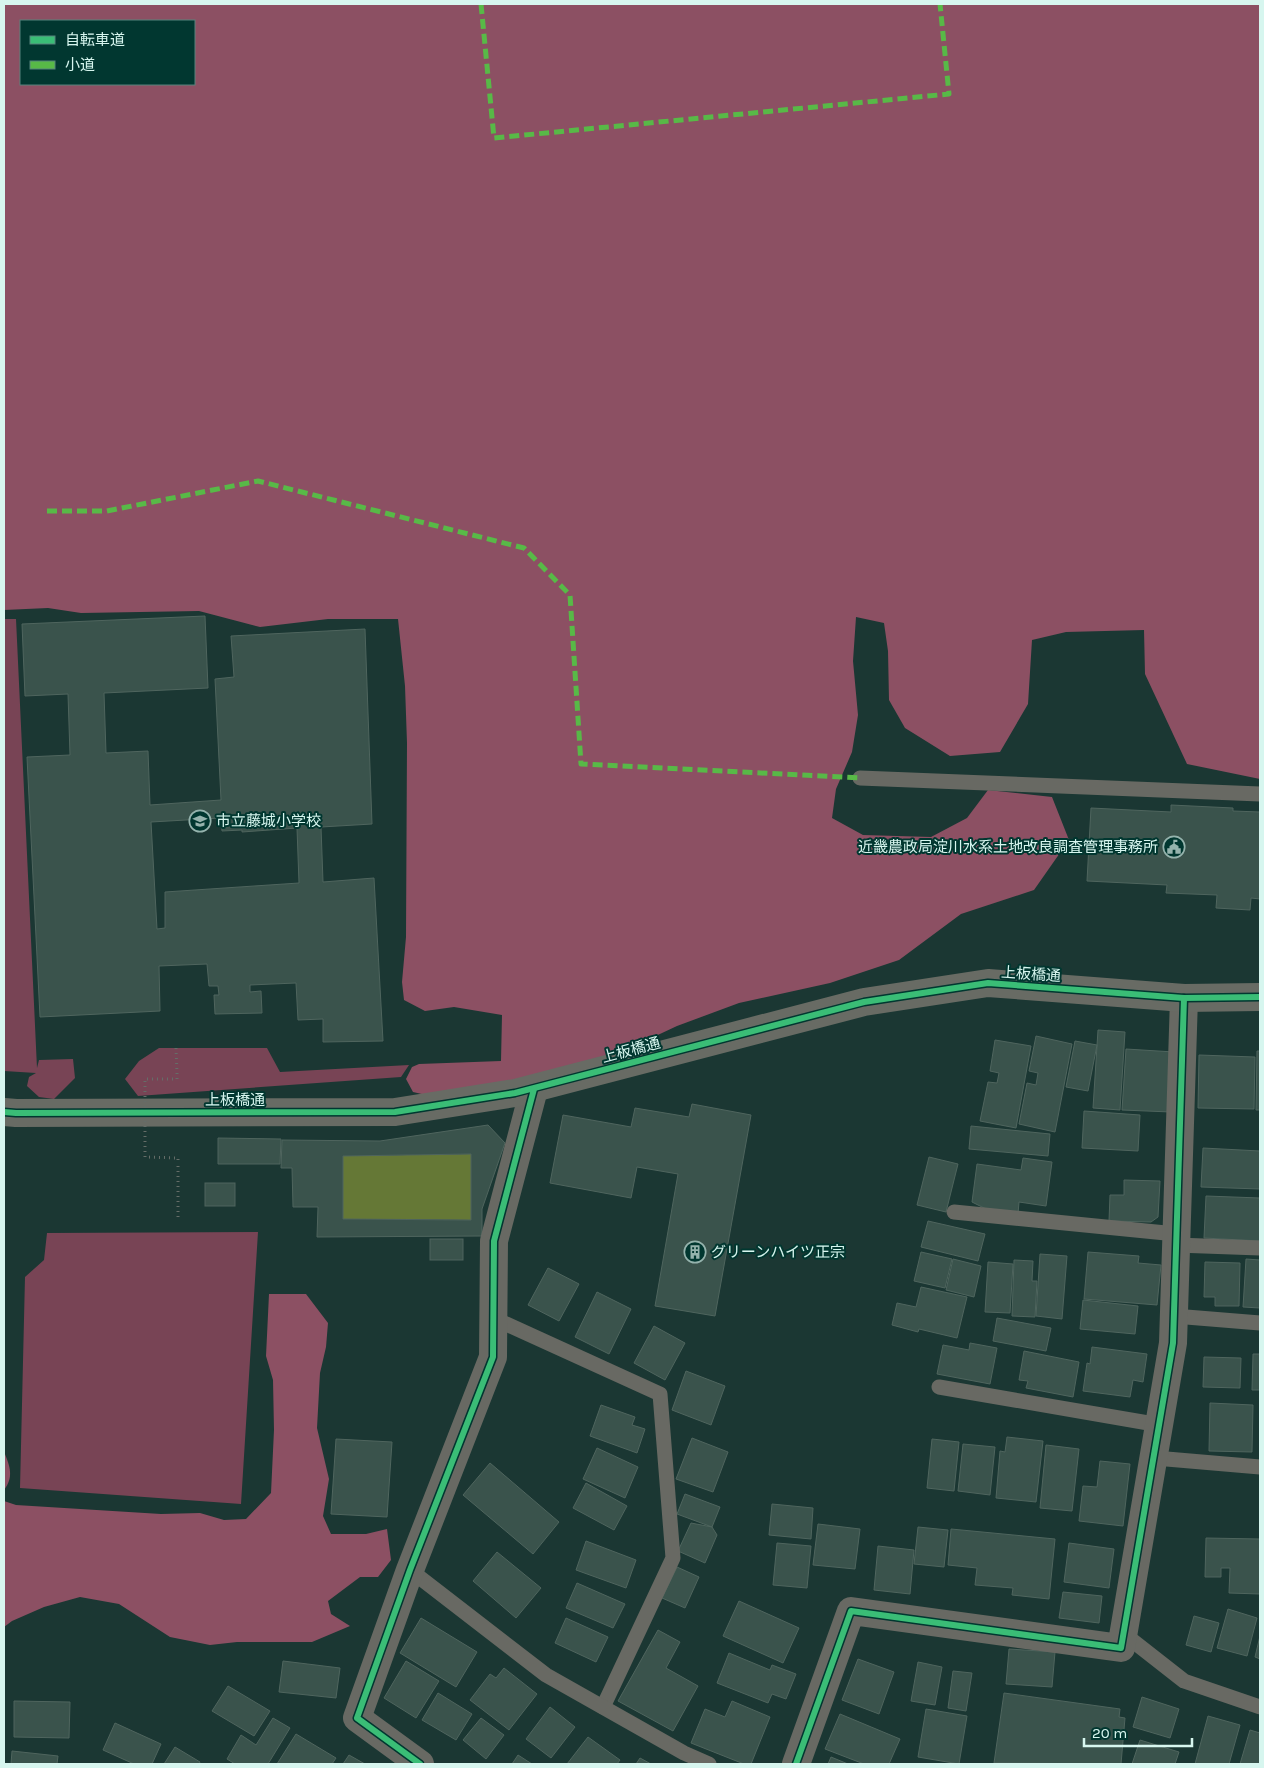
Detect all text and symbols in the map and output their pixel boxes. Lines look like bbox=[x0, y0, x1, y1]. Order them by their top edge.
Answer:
legend bbox=[20, 20, 195, 85]
text: 自転車道 bbox=[65, 31, 125, 49]
text: 小道 bbox=[65, 56, 95, 74]
school or university icon: 市立藤城小学校 bbox=[188, 809, 212, 833]
place label: 市立藤城小学校 bbox=[216, 812, 321, 830]
public building icon: 近畿農政局淀川水系土地改良調査管理事務所 bbox=[1162, 835, 1186, 859]
place label: 近畿農政局淀川水系土地改良調査管理事務所 bbox=[858, 838, 1158, 856]
street label: 上板橋通 bbox=[1000, 963, 1062, 985]
street label: 上板橋通 bbox=[600, 1034, 662, 1066]
street label: 上板橋通 bbox=[205, 1091, 265, 1109]
building icon: グリーンハイツ正宗 bbox=[683, 1240, 707, 1264]
place label: グリーンハイツ正宗 bbox=[711, 1243, 845, 1261]
scale bar bbox=[1084, 1716, 1192, 1748]
text: 20 m bbox=[1092, 1724, 1127, 1742]

